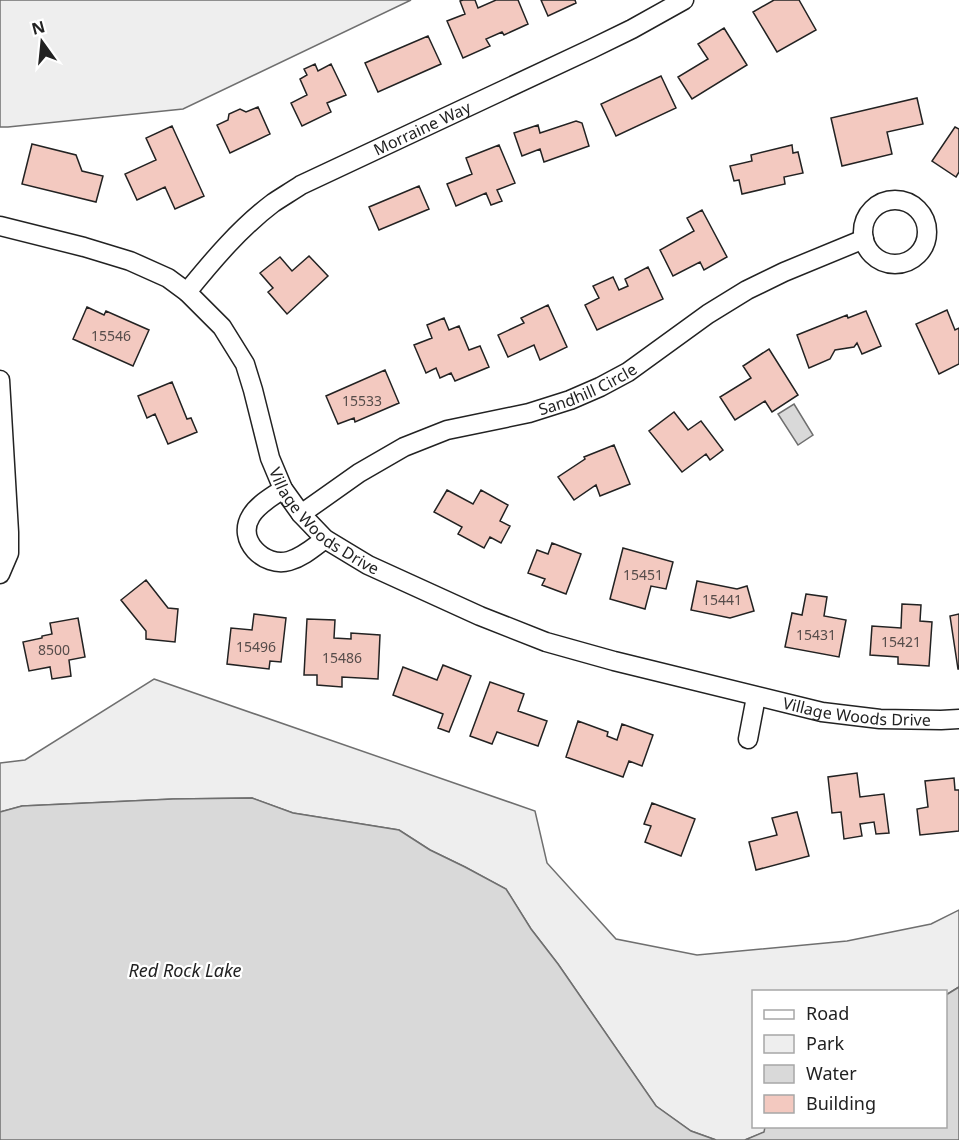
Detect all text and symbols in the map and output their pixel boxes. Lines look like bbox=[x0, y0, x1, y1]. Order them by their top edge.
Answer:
north arrow bbox=[12, 12, 72, 72]
text: N bbox=[29, 15, 47, 40]
street label: Morraine Way bbox=[370, 96, 475, 161]
house number: 15546 bbox=[91, 326, 131, 345]
street label: Sandhill Circle bbox=[536, 358, 641, 420]
house number: 15533 bbox=[342, 391, 382, 410]
street label: Village Woods Drive bbox=[264, 464, 383, 580]
house number: 15451 bbox=[623, 565, 663, 584]
house number: 15441 bbox=[702, 590, 742, 609]
house number: 15431 bbox=[796, 625, 836, 644]
house number: 15421 bbox=[881, 632, 921, 651]
house number: 15496 bbox=[236, 637, 276, 656]
house number: 8500 bbox=[38, 640, 70, 659]
house number: 15486 bbox=[322, 648, 362, 667]
street label: Village Woods Drive bbox=[781, 692, 931, 731]
water label: Red Rock Lake bbox=[129, 958, 241, 982]
legend bbox=[752, 990, 947, 1128]
text: Road bbox=[806, 1001, 849, 1025]
text: Park bbox=[806, 1031, 844, 1055]
text: Water bbox=[806, 1061, 857, 1085]
text: Building bbox=[806, 1091, 876, 1115]

